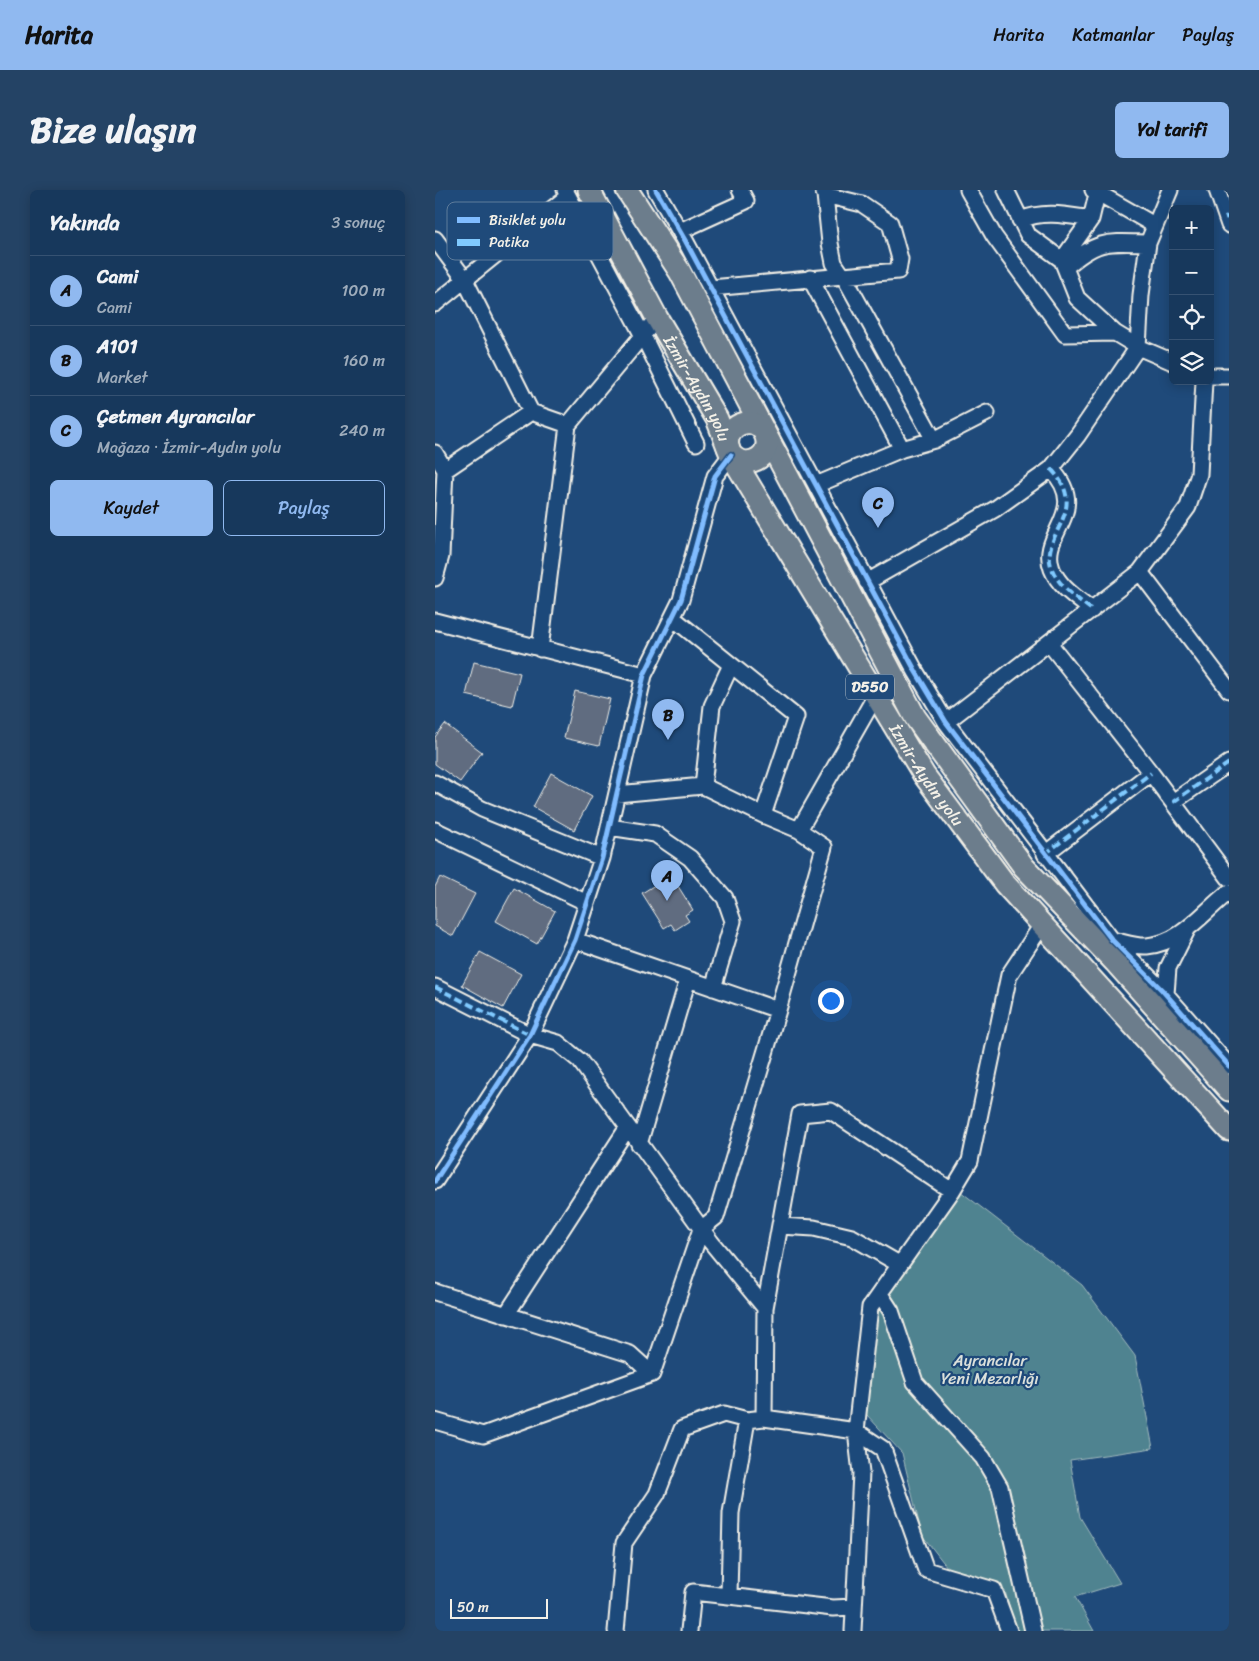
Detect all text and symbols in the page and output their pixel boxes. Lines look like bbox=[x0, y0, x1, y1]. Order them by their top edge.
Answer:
text: Harita bbox=[25, 14, 93, 56]
text: Harita bbox=[993, 19, 1044, 51]
text: Katmanlar bbox=[1072, 19, 1154, 51]
text: Paylaş bbox=[1182, 19, 1234, 51]
text: Bize ulaşın bbox=[30, 99, 196, 161]
button: Yol tarifi bbox=[1115, 102, 1229, 158]
legend bbox=[447, 202, 613, 260]
text: Yakında bbox=[50, 204, 120, 242]
map controls bbox=[1169, 205, 1214, 385]
button: + bbox=[1169, 205, 1214, 250]
text: 3 sonuç bbox=[331, 208, 385, 237]
text: Bisiklet yolu bbox=[489, 208, 566, 233]
text: Patika bbox=[489, 230, 529, 255]
button: − bbox=[1169, 250, 1214, 295]
text: Cami bbox=[97, 260, 138, 293]
text: A bbox=[61, 276, 71, 305]
text: 100 m bbox=[341, 276, 385, 305]
text: Cami bbox=[97, 293, 132, 322]
button: locate bbox=[1169, 295, 1214, 340]
street label: İzmir-Aydın yolu bbox=[655, 328, 739, 446]
text: A101 bbox=[97, 330, 138, 363]
button: layers bbox=[1169, 340, 1214, 385]
text: B bbox=[61, 346, 71, 375]
text: 160 m bbox=[342, 346, 385, 375]
text: Market bbox=[97, 363, 148, 392]
text: Çetmen Ayrancılar bbox=[97, 400, 254, 433]
text: C bbox=[61, 416, 71, 445]
text: 240 m bbox=[339, 416, 385, 445]
text: Mağaza · İzmir-Aydın yolu bbox=[97, 433, 281, 462]
button: Kaydet bbox=[50, 480, 213, 536]
button: Paylaş bbox=[223, 480, 385, 536]
pin: C bbox=[862, 487, 894, 528]
road number: D550 bbox=[846, 674, 894, 700]
pin: B bbox=[652, 699, 684, 740]
street label: İzmir-Aydın yolu bbox=[881, 717, 972, 833]
pin: A bbox=[651, 860, 683, 901]
your location bbox=[818, 988, 844, 1014]
park label: Ayrancılar Yeni Mezarlığı bbox=[941, 1346, 1039, 1393]
text: 50 m bbox=[457, 1595, 489, 1620]
scale bar bbox=[450, 1596, 547, 1619]

